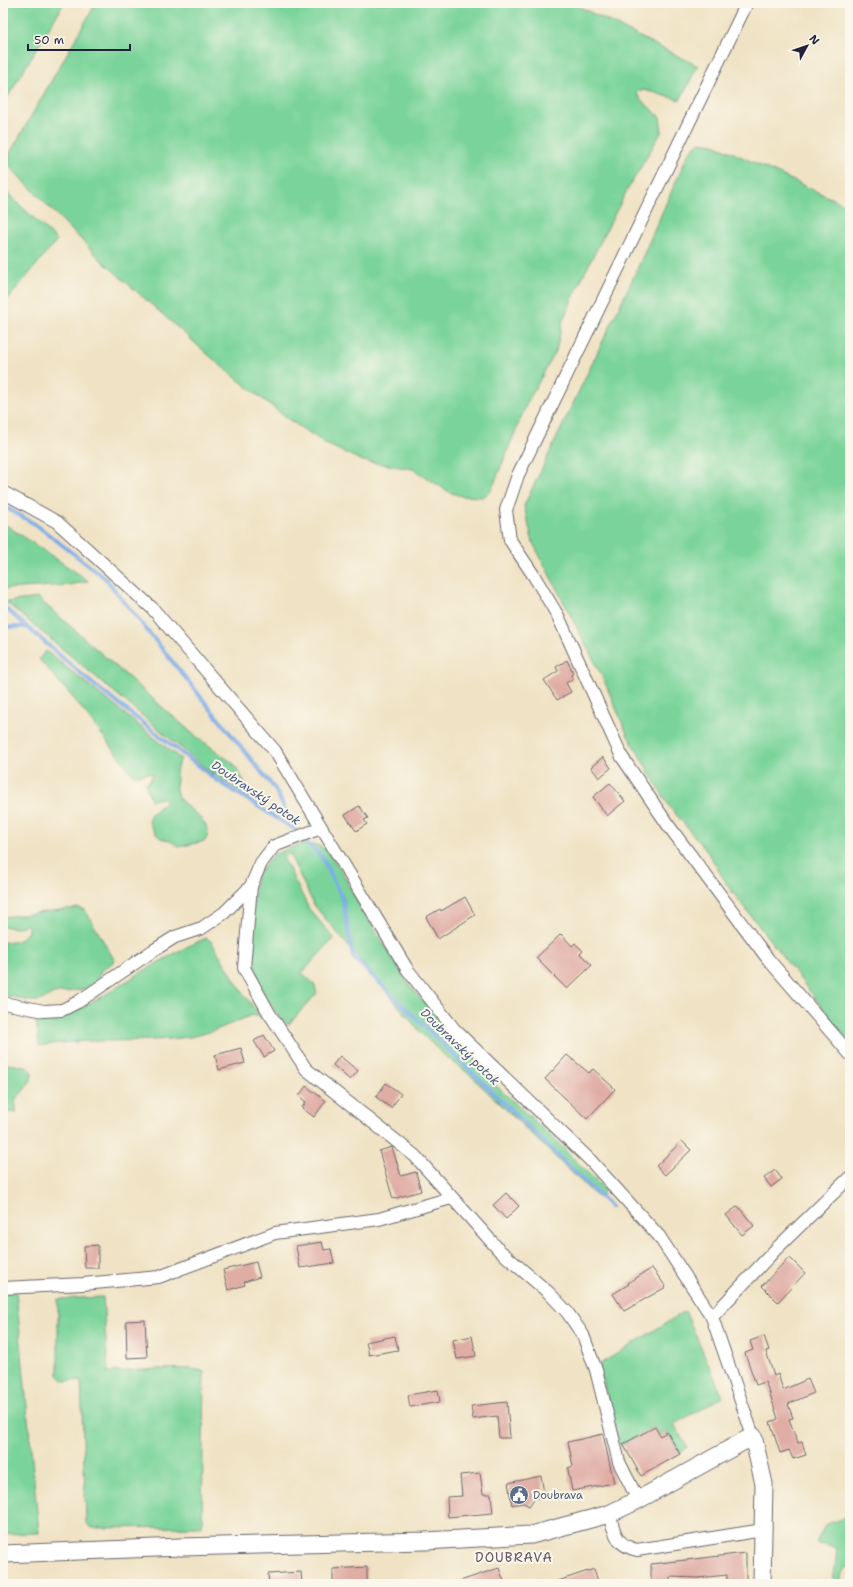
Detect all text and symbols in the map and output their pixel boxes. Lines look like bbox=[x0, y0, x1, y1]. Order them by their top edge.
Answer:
scale bar bbox=[28, 26, 130, 52]
north arrow bbox=[787, 26, 827, 66]
text: 50 m bbox=[34, 32, 64, 48]
text: N bbox=[806, 32, 823, 48]
water label: Doubravský potok bbox=[208, 757, 304, 829]
water label: Doubravský potok bbox=[417, 1005, 503, 1089]
public building icon: Doubrava bbox=[508, 1484, 530, 1506]
place label: Doubrava bbox=[533, 1488, 583, 1503]
district label: DOUBRAVA bbox=[475, 1549, 553, 1566]

